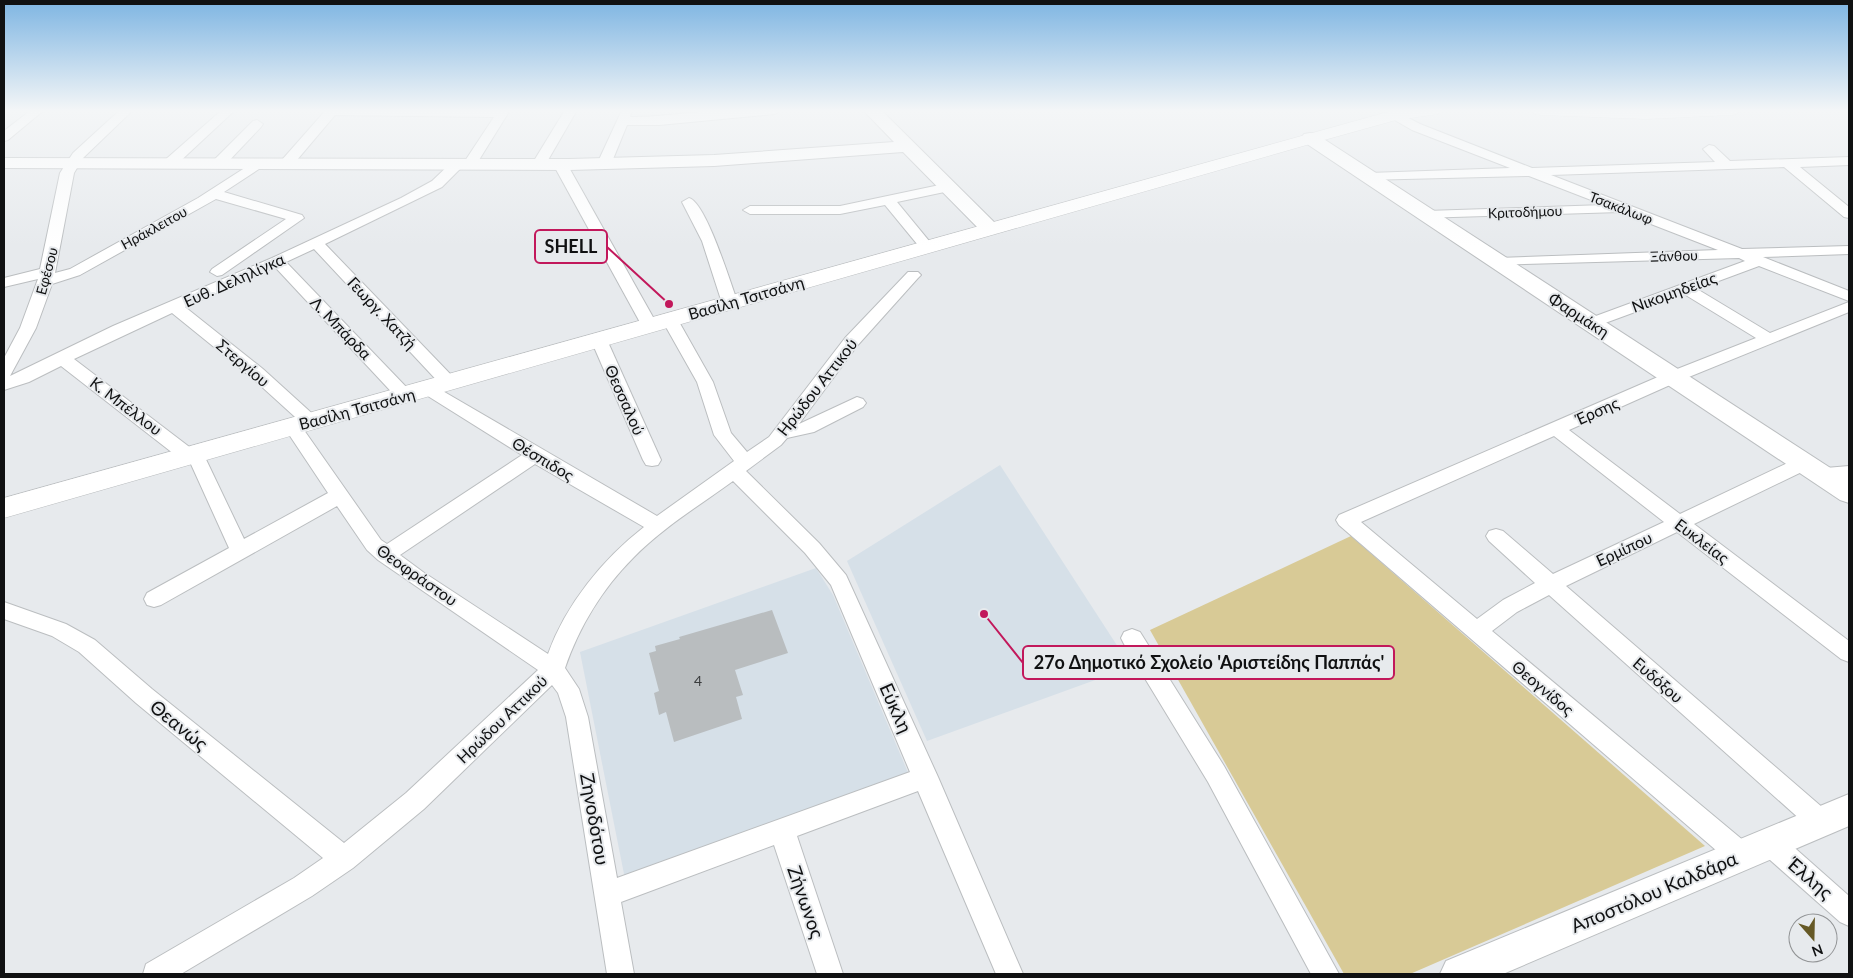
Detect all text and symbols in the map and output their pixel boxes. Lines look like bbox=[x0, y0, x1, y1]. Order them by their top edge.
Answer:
street label: Τσακάλωφ bbox=[1587, 188, 1655, 227]
street label: Ηράκλειτου bbox=[118, 202, 190, 253]
street label: Κριτοδήμου bbox=[1487, 202, 1563, 221]
callout: SHELL bbox=[535, 230, 607, 263]
text: SHELL bbox=[545, 235, 598, 257]
street label: Εφέσου bbox=[32, 245, 61, 296]
street label: Ξάνθου bbox=[1650, 246, 1698, 265]
street label: Ευθ. Δεληλίγκα bbox=[180, 248, 288, 310]
street label: Νικομηδείας bbox=[1629, 267, 1719, 316]
street label: Βασίλη Τσιτσάνη bbox=[686, 272, 806, 323]
street label: Γεωργ. Χατζή bbox=[344, 273, 421, 353]
street label: Φαρμάκη bbox=[1545, 288, 1613, 341]
street label: Λ. Μπάρδα bbox=[307, 292, 376, 363]
street label: Ηρώδου Αττικού bbox=[773, 334, 861, 439]
street label: Στεργίου bbox=[213, 335, 274, 390]
street label: Θεσσαλού bbox=[602, 362, 649, 438]
street label: Κ. Μπέλλου bbox=[87, 372, 166, 439]
street label: Βασίλη Τσιτσάνη bbox=[297, 384, 417, 433]
street label: Έρσης bbox=[1572, 392, 1622, 428]
street label: Θέσπιδος bbox=[509, 433, 578, 485]
street label: Ευκλείας bbox=[1672, 514, 1734, 567]
street label: Ερμίπου bbox=[1593, 527, 1655, 570]
street label: Θεοφράστου bbox=[373, 540, 461, 609]
callout: 27ο Δημοτικό Σχολείο 'Αριστείδης Παππάς' bbox=[1023, 646, 1394, 679]
text: 27ο Δημοτικό Σχολείο 'Αριστείδης Παππάς' bbox=[1034, 651, 1384, 673]
street label: Ευδόξου bbox=[1629, 653, 1687, 707]
street label: Θεογνίδος bbox=[1509, 656, 1579, 719]
street label: Ηρώδου Αττικού bbox=[452, 671, 551, 767]
house number: 4 bbox=[694, 672, 702, 689]
street label: Εύκλη bbox=[875, 679, 918, 736]
street label: Θεανώς bbox=[146, 694, 213, 755]
street label: Ζηνοδότου bbox=[576, 771, 615, 867]
street label: Αποστόλου Καλδάρα bbox=[1567, 846, 1741, 937]
street label: Έλλης bbox=[1783, 852, 1838, 904]
street label: Ζήνωνος bbox=[783, 862, 830, 941]
north arrow bbox=[1788, 913, 1838, 963]
text: N bbox=[1810, 941, 1826, 961]

